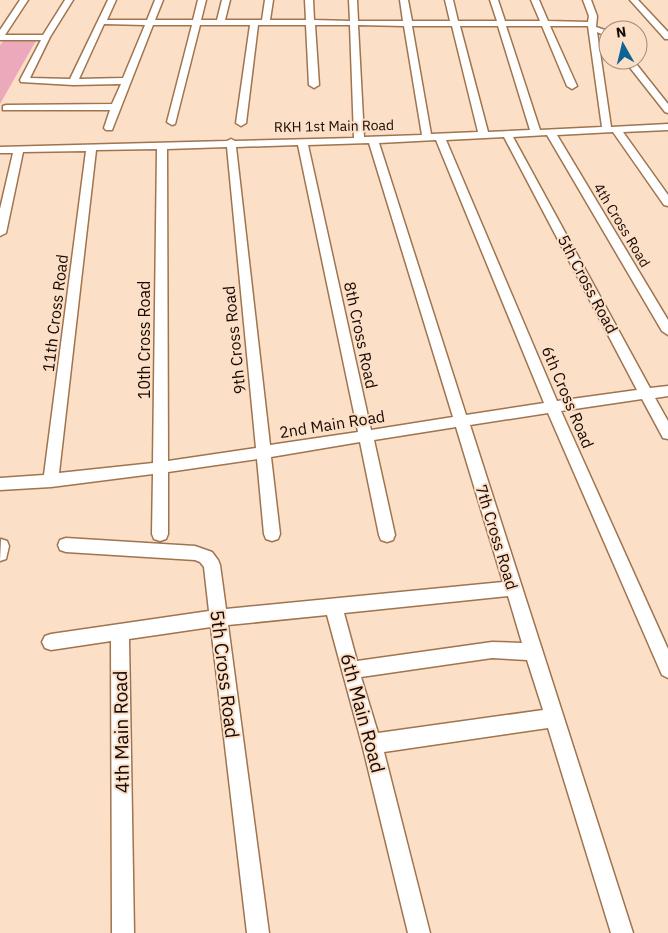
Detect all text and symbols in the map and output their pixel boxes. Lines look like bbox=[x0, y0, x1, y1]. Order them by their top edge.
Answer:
north arrow bbox=[598, 20, 648, 70]
text: N bbox=[615, 23, 627, 42]
street label: RKH 1st Main Road bbox=[274, 116, 394, 136]
street label: 4th Cross Road bbox=[590, 180, 654, 270]
street label: 5th Cross Road bbox=[554, 231, 622, 337]
street label: 11th Cross Road bbox=[38, 253, 72, 373]
street label: 8th Cross Road bbox=[340, 280, 382, 390]
street label: 10th Cross Road bbox=[134, 281, 154, 399]
street label: 9th Cross Road bbox=[218, 285, 250, 395]
street label: 6th Cross Road bbox=[538, 343, 598, 451]
street label: 2nd Main Road bbox=[278, 406, 386, 442]
street label: 7th Cross Road bbox=[472, 482, 522, 592]
street label: 5th Cross Road bbox=[205, 608, 245, 740]
street label: 6th Main Road bbox=[336, 651, 390, 775]
street label: 4th Main Road bbox=[108, 670, 134, 794]

